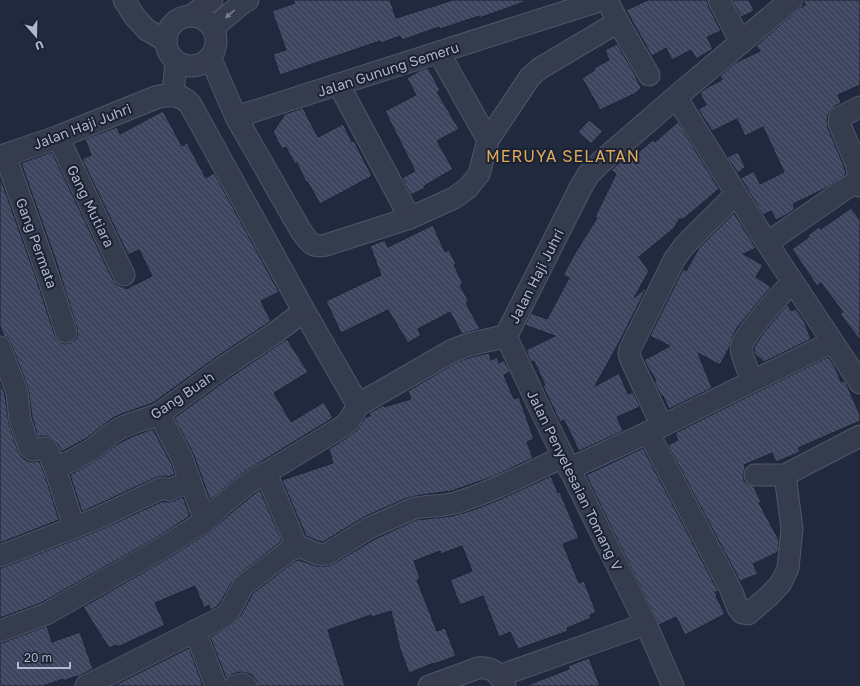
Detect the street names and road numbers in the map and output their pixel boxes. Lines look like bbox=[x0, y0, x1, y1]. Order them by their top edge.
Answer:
street label: Jalan Gunung Semeru bbox=[315, 38, 461, 100]
street label: Jalan Haji Juhri bbox=[31, 99, 133, 153]
street label: Gang Mutiara bbox=[64, 162, 118, 250]
street label: Gang Permata bbox=[13, 196, 61, 290]
street label: Jalan Haji Juhri bbox=[505, 226, 567, 326]
street label: Gang Buah bbox=[147, 368, 217, 422]
street label: Jalan Penyelesaian Tomang V bbox=[524, 387, 627, 574]

